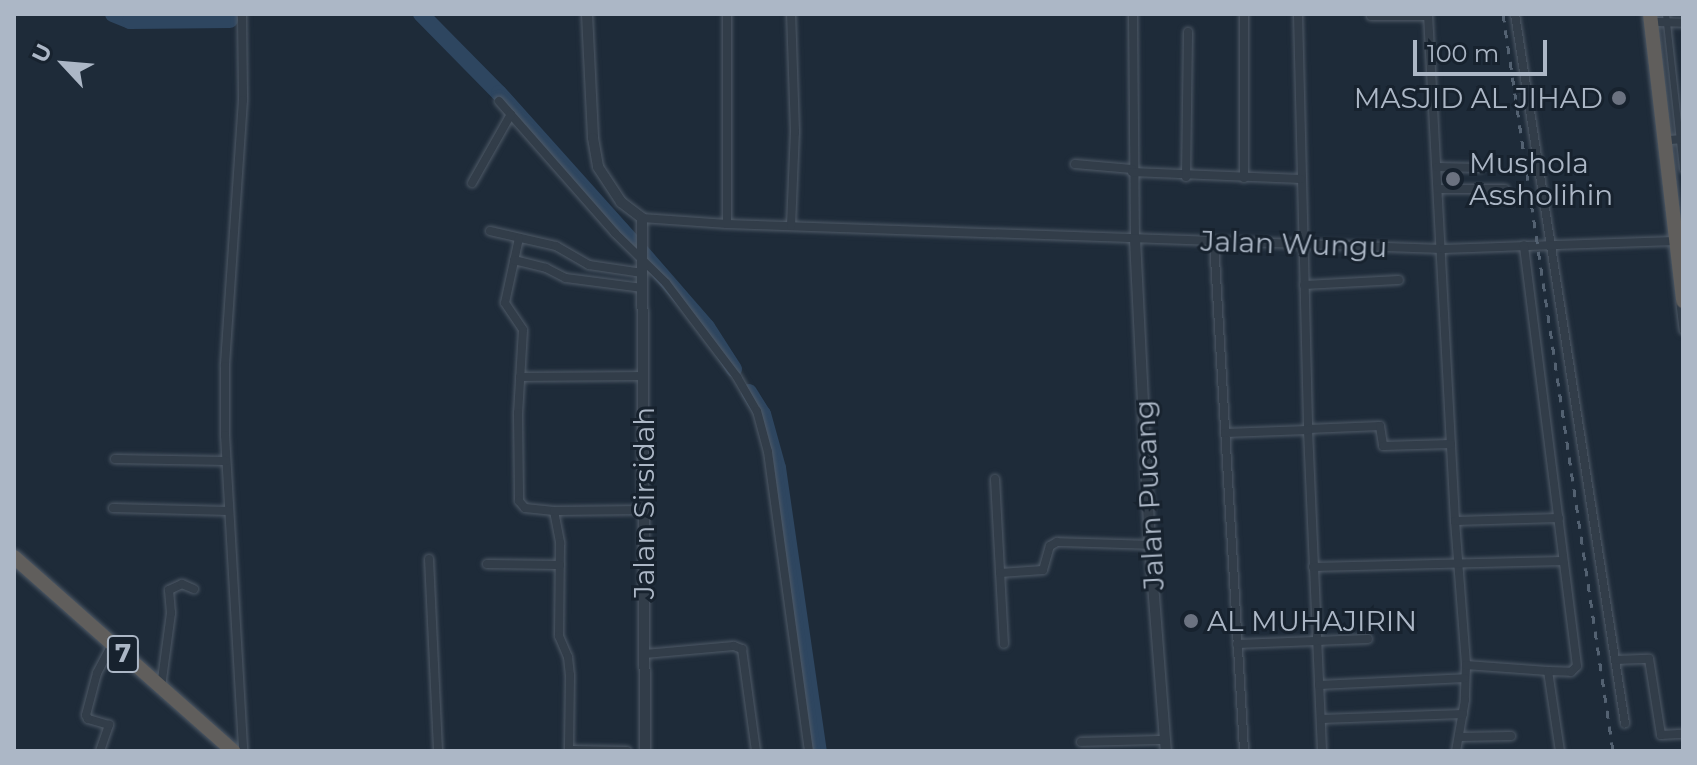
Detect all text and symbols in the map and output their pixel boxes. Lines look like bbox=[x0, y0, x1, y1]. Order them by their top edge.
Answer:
north arrow bbox=[24, 24, 104, 104]
scale bar bbox=[1417, 24, 1551, 74]
text: 100 m bbox=[1427, 39, 1499, 68]
text: U bbox=[26, 40, 58, 67]
place label: MASJID AL JIHAD bbox=[1354, 81, 1603, 115]
marker: MASJID AL JIHAD bbox=[1610, 89, 1628, 107]
place label: Mushola Assholihin bbox=[1469, 146, 1613, 212]
marker: Mushola Assholihin bbox=[1444, 170, 1462, 188]
street label: Jalan Wungu bbox=[1200, 224, 1388, 264]
street label: Jalan Pucang bbox=[1127, 399, 1171, 591]
street label: Jalan Sirsidah bbox=[627, 407, 661, 599]
place label: AL MUHAJIRIN bbox=[1207, 604, 1417, 638]
marker: AL MUHAJIRIN bbox=[1182, 612, 1200, 630]
road number: 7 bbox=[105, 632, 141, 676]

